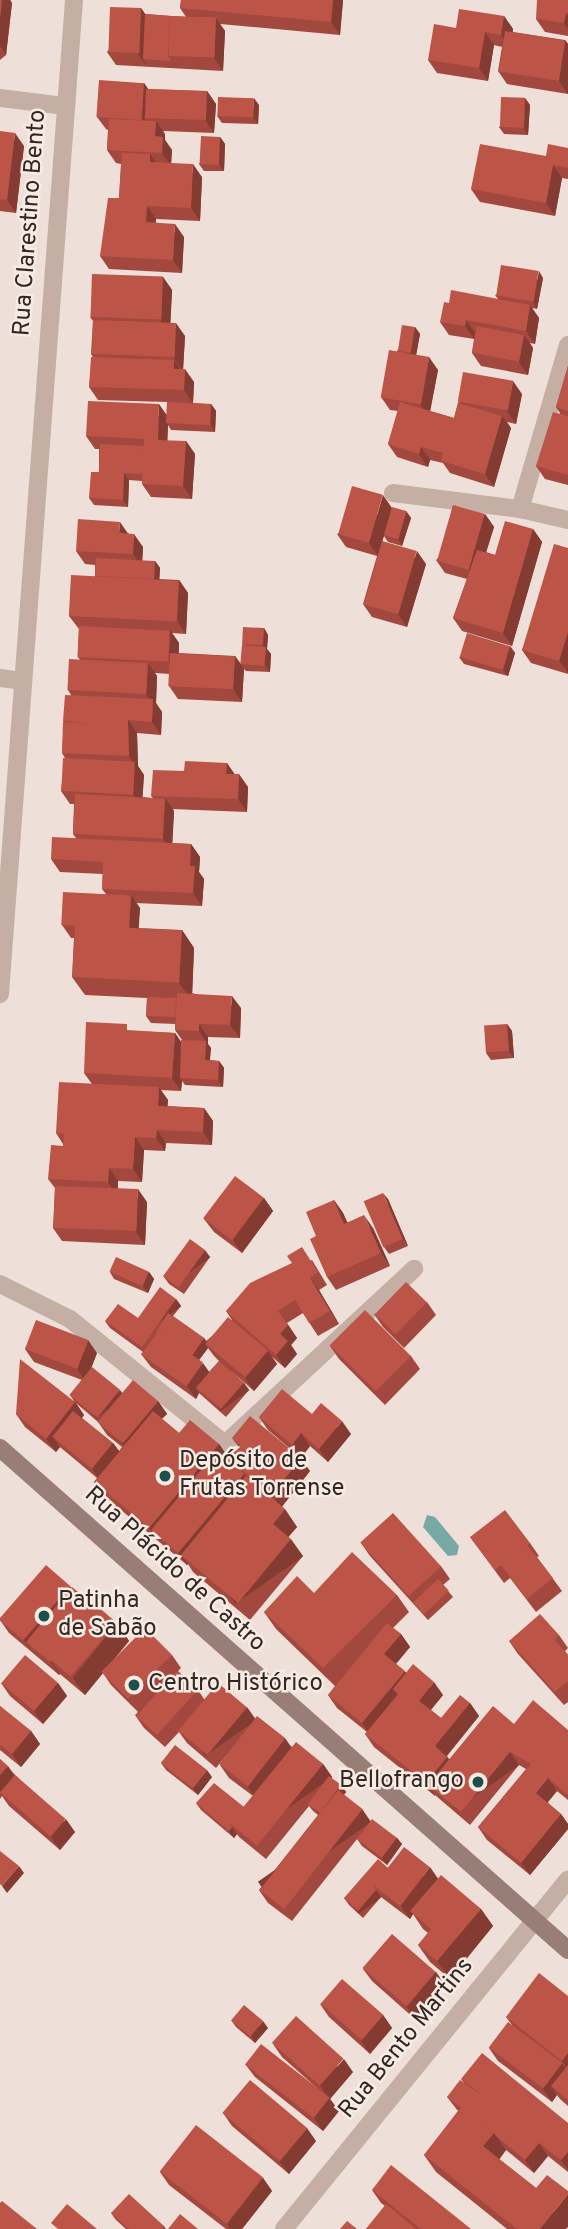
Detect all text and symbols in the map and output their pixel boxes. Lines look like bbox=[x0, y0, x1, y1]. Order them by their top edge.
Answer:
street label: Rua Clarestino Bento bbox=[9, 109, 53, 337]
place label: Depósito de Frutas Torrense bbox=[179, 1448, 345, 1504]
marker: Depósito de Frutas Torrense bbox=[157, 1468, 173, 1484]
street label: Rua Plácido de Castro bbox=[78, 1481, 270, 1659]
place label: Patinha de Sabão bbox=[58, 1588, 157, 1644]
marker: Patinha de Sabão bbox=[36, 1608, 52, 1624]
place label: Centro Histórico bbox=[148, 1671, 323, 1699]
marker: Centro Histórico bbox=[126, 1677, 142, 1693]
place label: Bellofrango bbox=[339, 1768, 464, 1796]
marker: Bellofrango bbox=[470, 1774, 486, 1790]
street label: Rua Bento Martins bbox=[333, 1953, 481, 2125]

